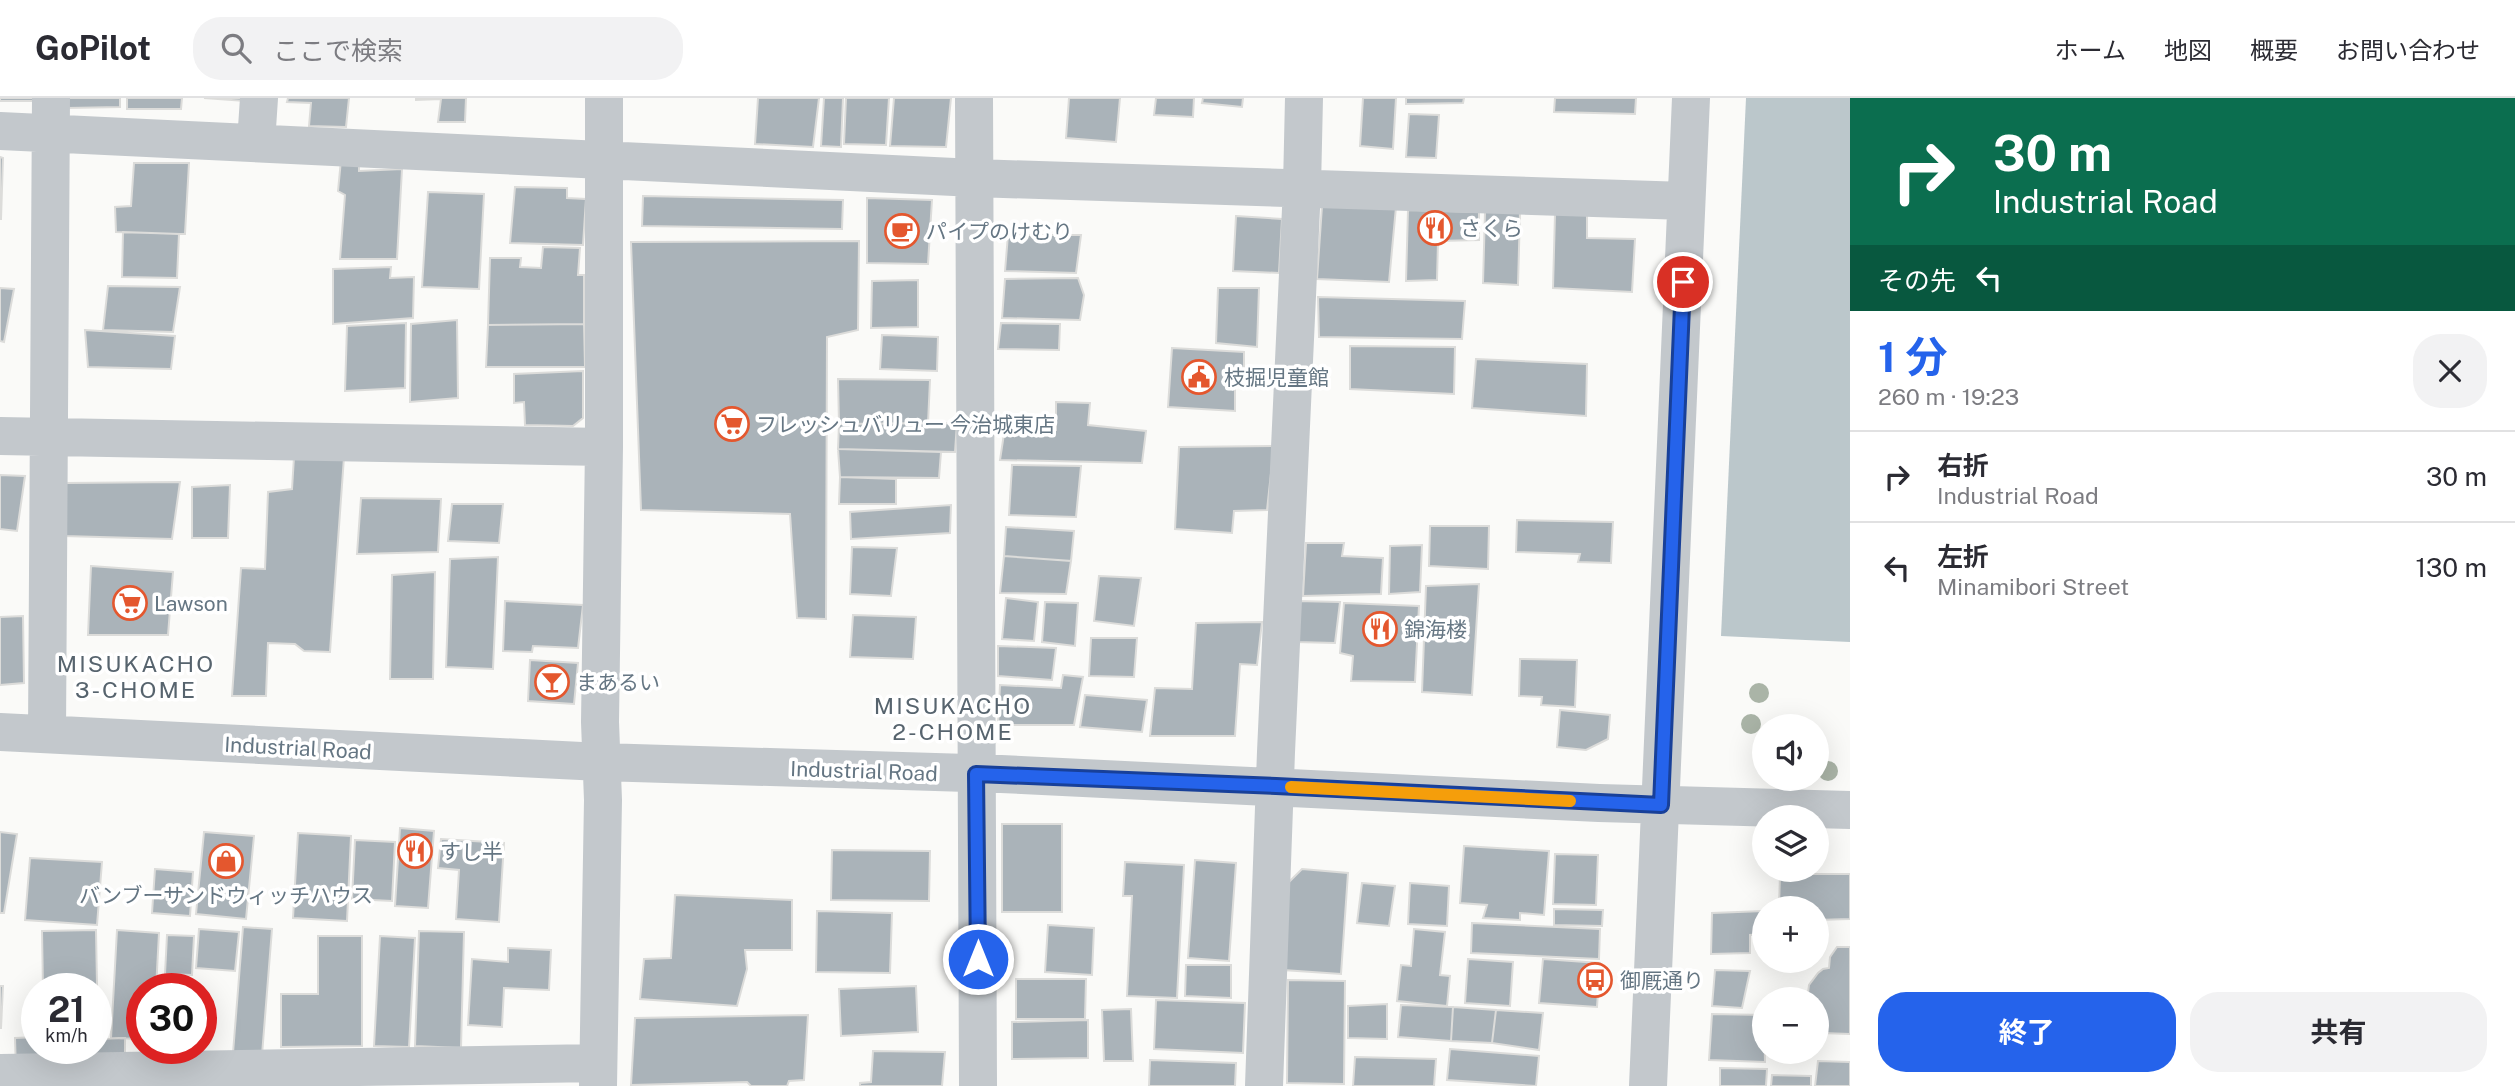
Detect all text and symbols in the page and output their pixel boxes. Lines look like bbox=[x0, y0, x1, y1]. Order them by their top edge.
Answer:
search box bbox=[193, 17, 683, 80]
text: GoPilot bbox=[35, 29, 151, 67]
icon: search bbox=[217, 29, 255, 67]
text: ここで検索 bbox=[273, 35, 403, 66]
text: ホーム bbox=[2055, 36, 2126, 64]
text: 地図 bbox=[2164, 36, 2212, 64]
text: 概要 bbox=[2250, 36, 2298, 64]
text: お問い合わせ bbox=[2336, 36, 2480, 64]
text: 30 m bbox=[1993, 124, 2112, 182]
icon: right bbox=[1878, 126, 1969, 217]
text: Industrial Road bbox=[1993, 183, 2218, 220]
restaurant icon: さくら bbox=[1416, 209, 1454, 247]
cafe icon: パイプのけむり bbox=[883, 212, 921, 250]
place label: さくら bbox=[1460, 216, 1523, 241]
place label: パイプのけむり bbox=[926, 219, 1073, 244]
pin bbox=[1653, 252, 1713, 312]
icon: left bbox=[1970, 259, 2008, 297]
icon: arrive bbox=[1664, 263, 1702, 301]
text: その先 bbox=[1878, 265, 1956, 296]
text: 1 分 bbox=[1878, 332, 1947, 381]
button: close bbox=[2413, 334, 2487, 408]
public building icon: 枝掘児童館 bbox=[1180, 358, 1218, 396]
place label: 枝掘児童館 bbox=[1224, 365, 1329, 390]
text: 260 m · 19:23 bbox=[1878, 383, 2019, 410]
supermarket icon: フレッシュバリュー 今治城東店 bbox=[713, 405, 751, 443]
place label: フレッシュバリュー 今治城東店 bbox=[756, 412, 1055, 437]
text: 右折 bbox=[1937, 450, 1989, 481]
icon: right bbox=[1878, 458, 1916, 496]
text: 30 m bbox=[2426, 461, 2487, 492]
text: Industrial Road bbox=[1937, 482, 2099, 509]
text: 左折 bbox=[1937, 541, 1989, 572]
icon: left bbox=[1878, 549, 1916, 587]
text: 130 m bbox=[2415, 552, 2487, 583]
text: Minamibori Street bbox=[1937, 573, 2129, 600]
supermarket icon: Lawson bbox=[111, 584, 149, 622]
place label: Lawson bbox=[154, 591, 228, 616]
restaurant icon: 錦海楼 bbox=[1361, 610, 1399, 648]
place label: 錦海楼 bbox=[1404, 617, 1467, 642]
district label: MISUKACHO 3-CHOME bbox=[57, 650, 215, 703]
bar icon: まあるい bbox=[533, 663, 571, 701]
place label: まあるい bbox=[576, 670, 660, 695]
district label: MISUKACHO 2-CHOME bbox=[874, 692, 1032, 745]
map controls bbox=[1752, 714, 1829, 1064]
button: sound bbox=[1752, 714, 1829, 791]
street label: Industrial Road bbox=[224, 732, 372, 764]
street label: Industrial Road bbox=[790, 756, 938, 786]
button: layers bbox=[1752, 805, 1829, 882]
restaurant icon: すし半 bbox=[396, 832, 434, 870]
place label: すし半 bbox=[440, 839, 503, 864]
shop icon: バンブーサンドウィッチハウス bbox=[207, 842, 245, 880]
place label: バンブーサンドウィッチハウス bbox=[79, 883, 373, 908]
button: + bbox=[1752, 896, 1829, 973]
position arrow bbox=[941, 922, 1015, 996]
bus stop icon: 御厩通り bbox=[1576, 961, 1614, 999]
place label: 御厩通り bbox=[1620, 968, 1704, 993]
speed limit sign: 30 bbox=[126, 973, 217, 1064]
button: − bbox=[1752, 987, 1829, 1064]
text: 21 bbox=[48, 989, 85, 1030]
button: 終了 bbox=[1878, 992, 2176, 1072]
button: 共有 bbox=[2190, 992, 2487, 1072]
text: km/h bbox=[45, 1025, 88, 1046]

